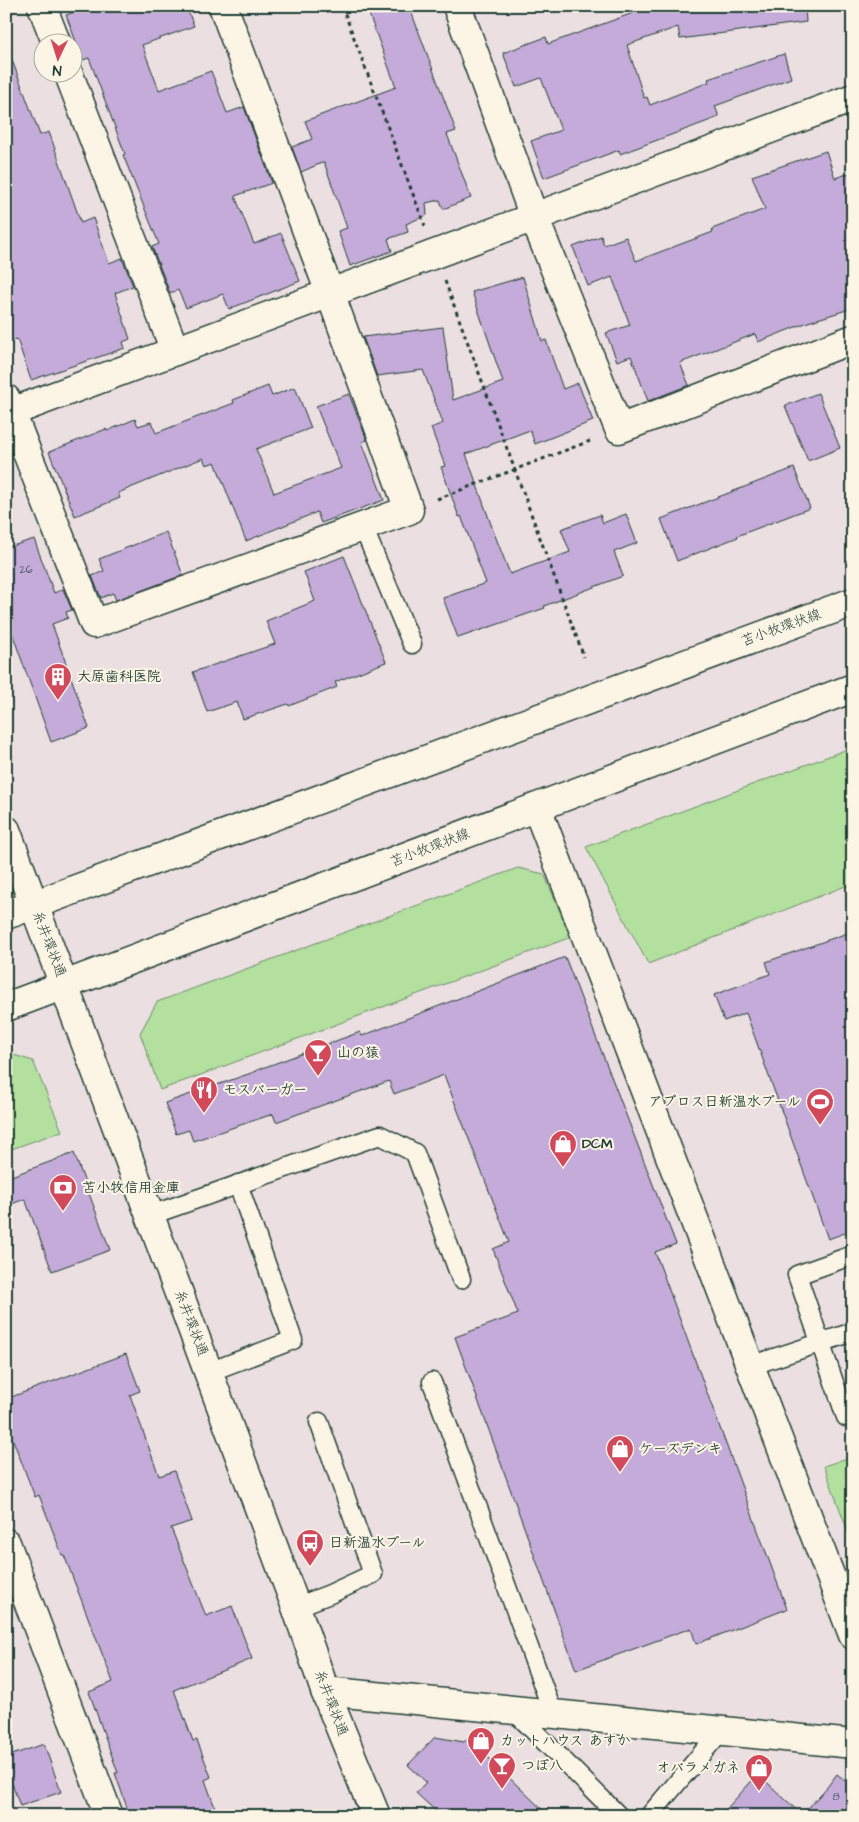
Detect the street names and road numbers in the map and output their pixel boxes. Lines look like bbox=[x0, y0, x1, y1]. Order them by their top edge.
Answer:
street label: 苫小牧環状線 bbox=[738, 604, 824, 652]
street label: 苫小牧環状線 bbox=[387, 824, 473, 872]
street label: 糸井環状通 bbox=[27, 908, 71, 980]
street label: 糸井環状通 bbox=[169, 1287, 213, 1359]
street label: 糸井環状通 bbox=[309, 1667, 353, 1739]

